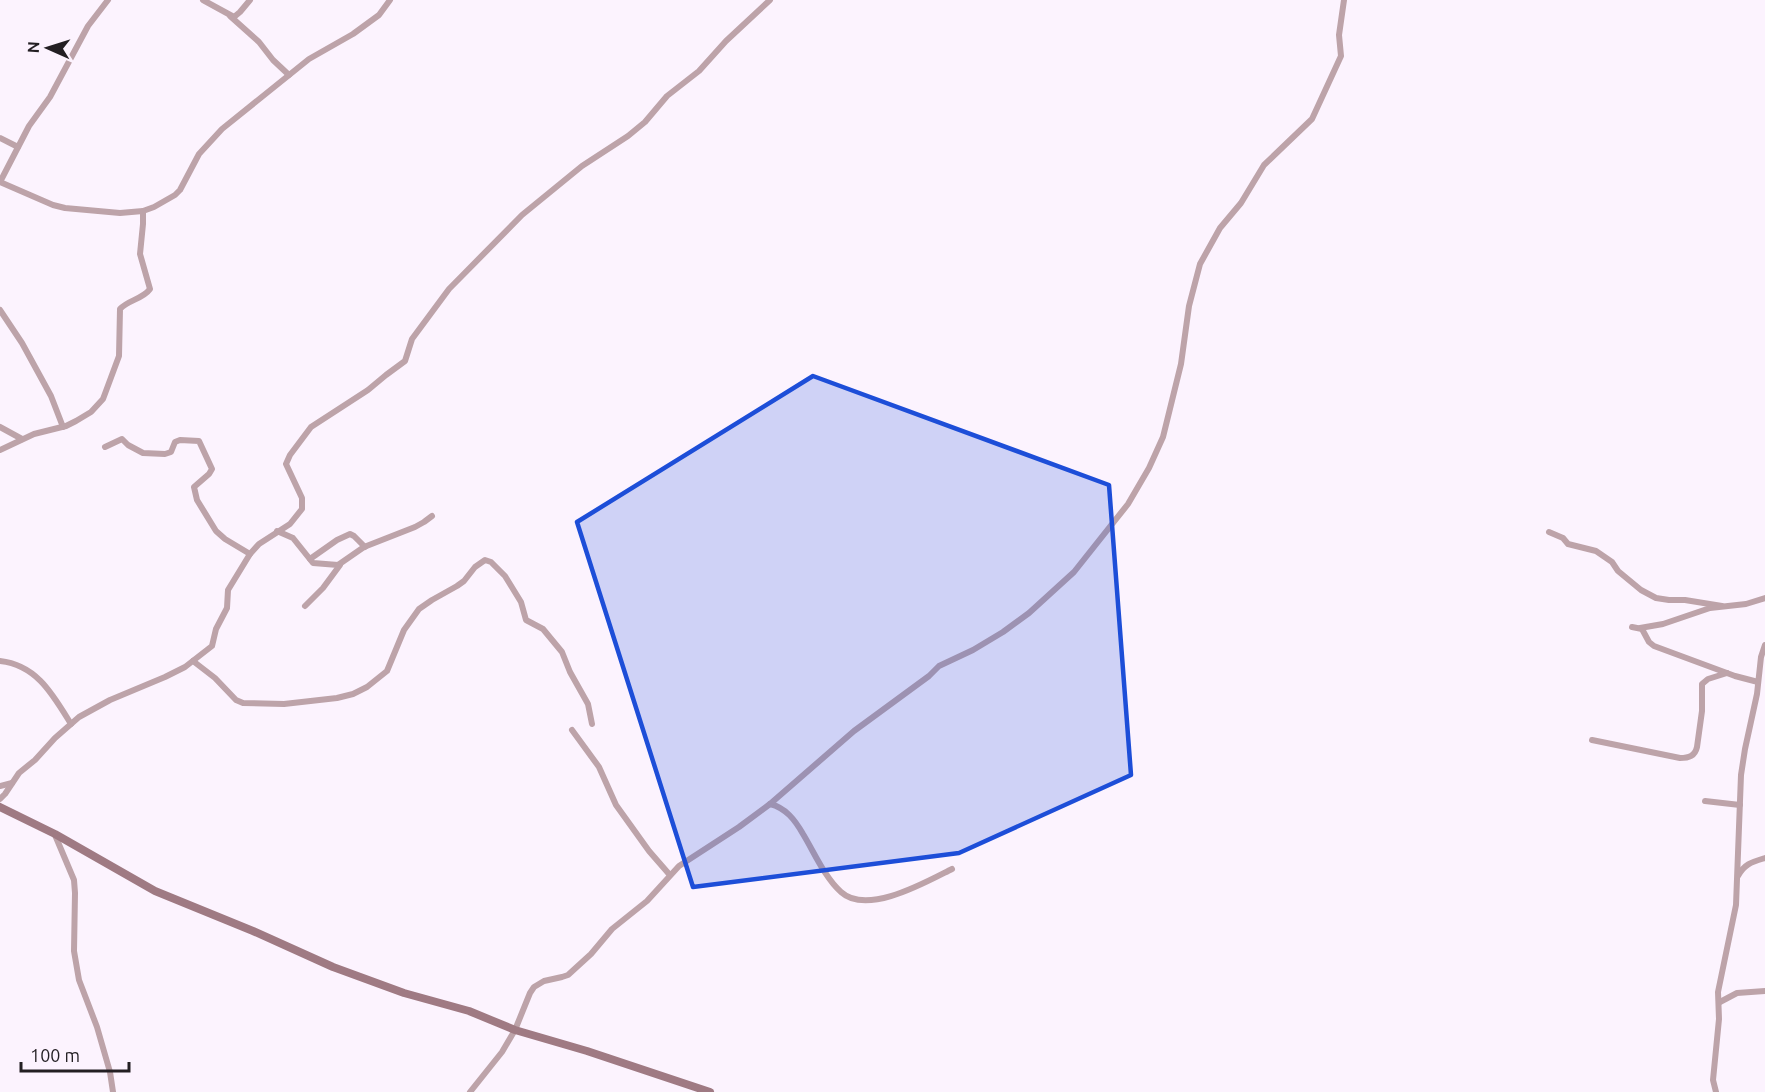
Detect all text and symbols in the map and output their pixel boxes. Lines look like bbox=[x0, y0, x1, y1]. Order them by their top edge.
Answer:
north arrow bbox=[18, 18, 78, 78]
text: N bbox=[24, 41, 42, 54]
scale bar bbox=[21, 1035, 129, 1073]
text: 100 m bbox=[30, 1045, 80, 1065]

